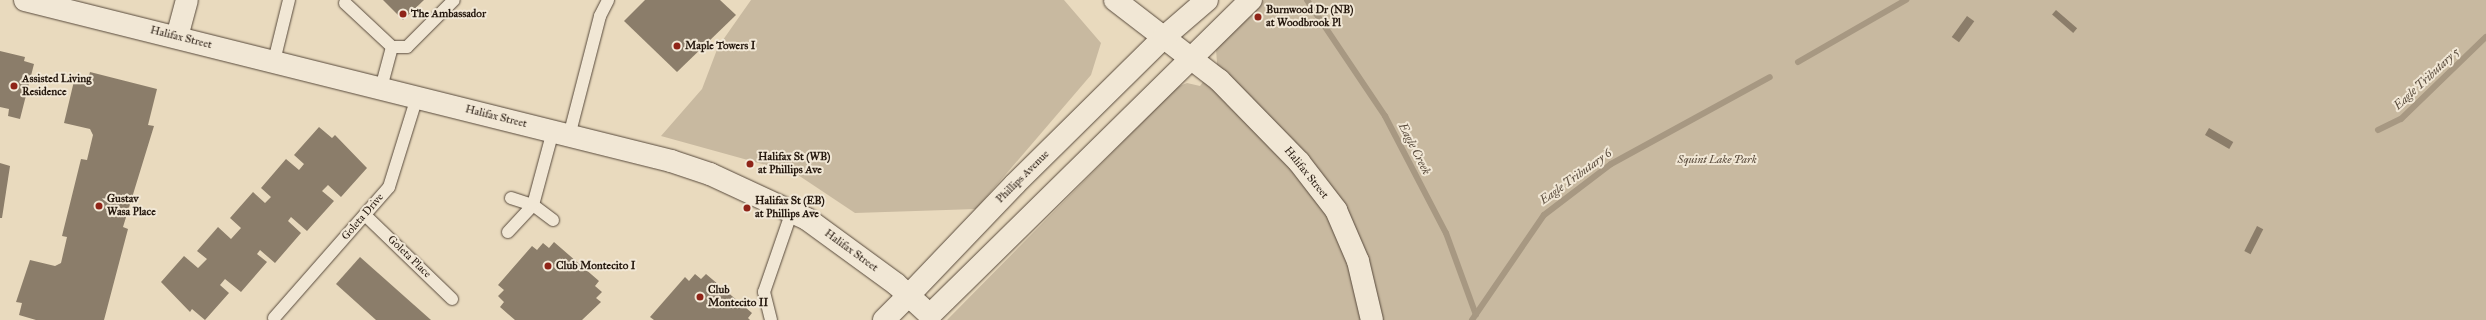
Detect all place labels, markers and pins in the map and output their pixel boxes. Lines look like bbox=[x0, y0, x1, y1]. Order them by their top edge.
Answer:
place label: Burnwood Dr (NB) at Woodbrook Pl bbox=[1266, 4, 1353, 30]
place label: The Ambassador bbox=[411, 7, 486, 21]
marker: The Ambassador bbox=[398, 9, 408, 19]
marker: Burnwood Dr (NB) at Woodbrook Pl bbox=[1253, 12, 1263, 22]
place label: Maple Towers I bbox=[685, 39, 755, 53]
marker: Maple Towers I bbox=[672, 41, 682, 51]
place label: Assisted Living Residence bbox=[22, 73, 91, 99]
marker: Assisted Living Residence bbox=[9, 81, 19, 91]
place label: Halifax St (WB) at Phillips Ave bbox=[758, 151, 830, 177]
marker: Halifax St (WB) at Phillips Ave bbox=[745, 159, 755, 169]
place label: Gustav Wasa Place bbox=[107, 193, 156, 219]
place label: Halifax St (EB) at Phillips Ave bbox=[755, 195, 825, 221]
marker: Gustav Wasa Place bbox=[94, 201, 104, 211]
marker: Halifax St (EB) at Phillips Ave bbox=[742, 203, 752, 213]
place label: Club Montecito I bbox=[556, 259, 635, 273]
marker: Club Montecito I bbox=[543, 261, 553, 271]
place label: Club Montecito II bbox=[708, 284, 768, 310]
marker: Club Montecito II bbox=[695, 292, 705, 302]

